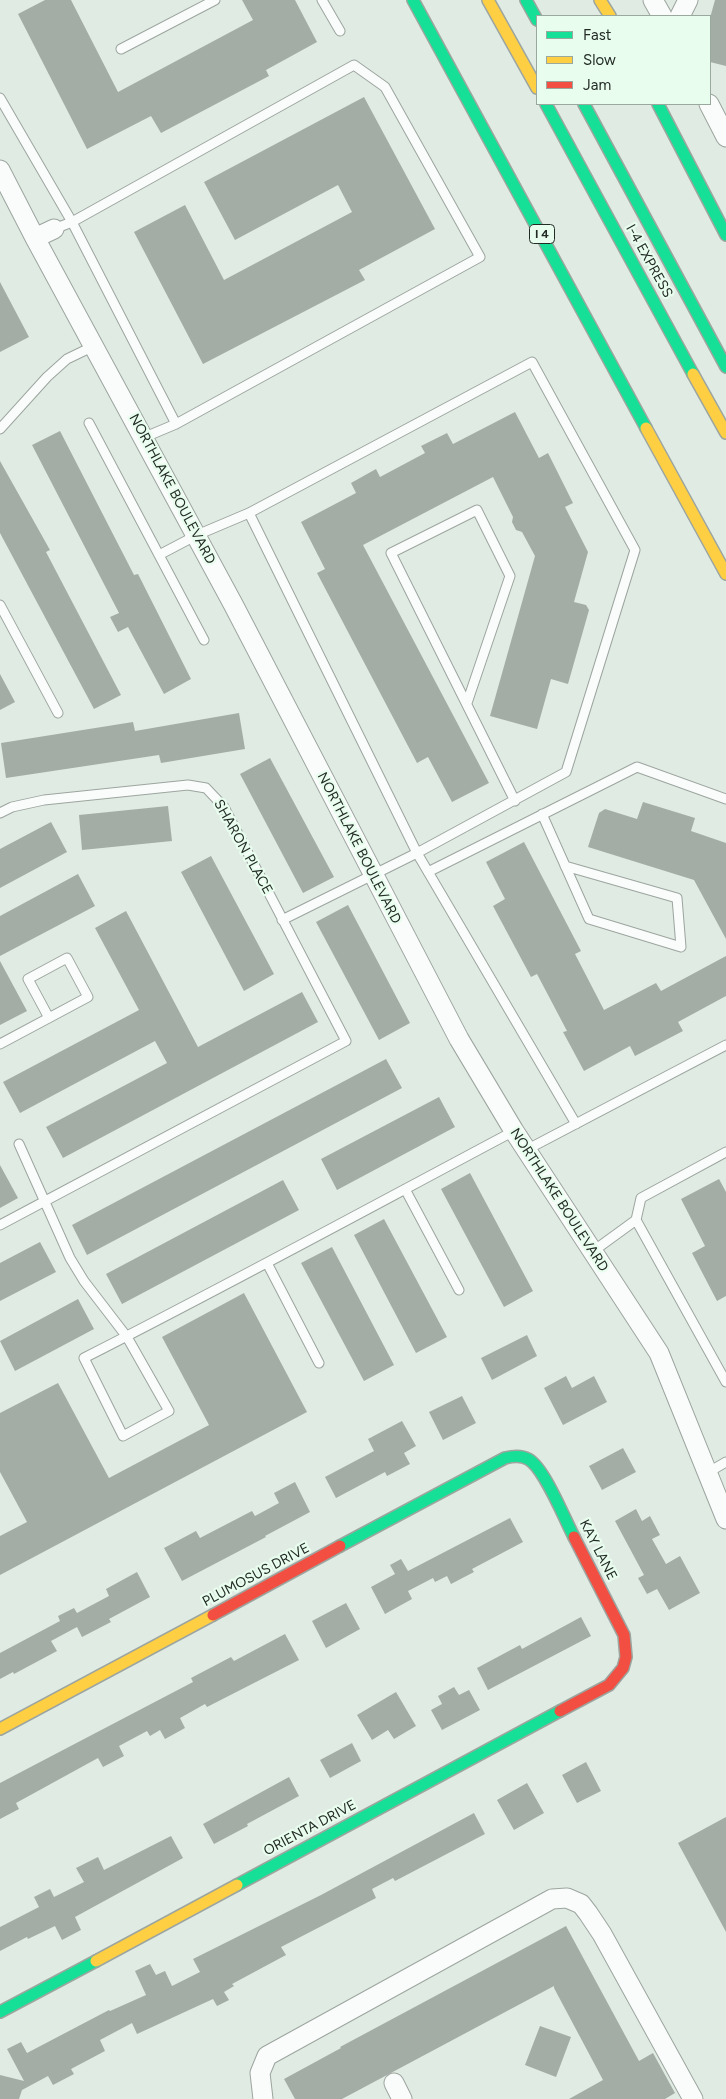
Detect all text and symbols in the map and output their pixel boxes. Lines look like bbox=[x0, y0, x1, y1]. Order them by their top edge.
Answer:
legend bbox=[536, 15, 711, 105]
text: Fast bbox=[583, 26, 611, 44]
text: Slow bbox=[583, 51, 616, 69]
text: Jam bbox=[583, 76, 611, 94]
street label: I-4 EXPRESS bbox=[622, 221, 676, 301]
road number: I 4 bbox=[530, 224, 554, 243]
street label: NORTHLAKE BOULEVARD bbox=[125, 411, 219, 567]
street label: NORTHLAKE BOULEVARD bbox=[313, 770, 405, 926]
street label: SHARON PLACE bbox=[210, 797, 276, 897]
street label: NORTHLAKE BOULEVARD bbox=[506, 1125, 612, 1275]
street label: KAY LANE bbox=[576, 1517, 620, 1583]
street label: PLUMOSUS DRIVE bbox=[200, 1540, 312, 1610]
street label: ORIENTA DRIVE bbox=[261, 1797, 359, 1859]

